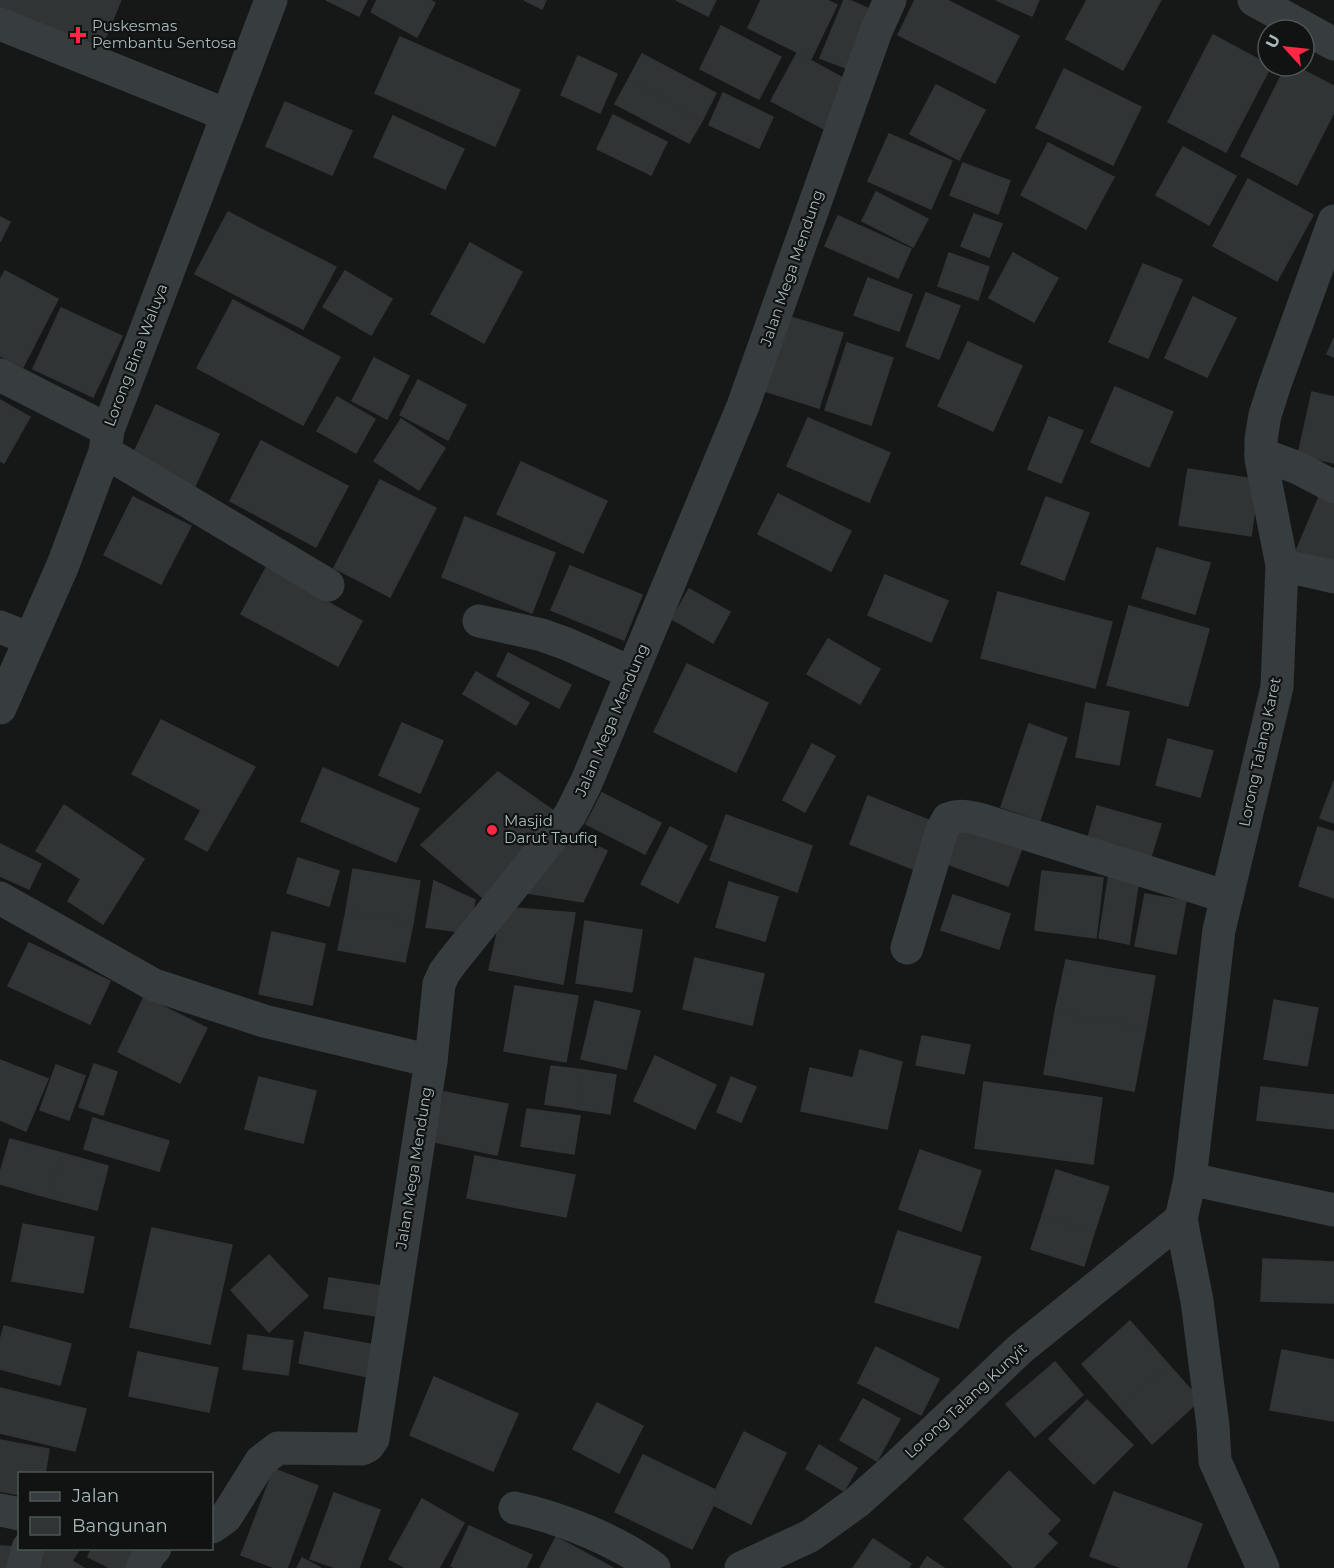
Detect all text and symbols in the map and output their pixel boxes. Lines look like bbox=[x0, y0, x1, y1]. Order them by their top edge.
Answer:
place label: Puskesmas Pembantu Sentosa bbox=[92, 16, 237, 52]
north arrow bbox=[1256, 18, 1316, 78]
marker: Puskesmas Pembantu Sentosa bbox=[69, 26, 87, 44]
text: U bbox=[1262, 31, 1284, 51]
street label: Jalan Mega Mendung bbox=[756, 187, 827, 349]
street label: Lorong Bina Waluya bbox=[100, 281, 172, 429]
street label: Jalan Mega Mendung bbox=[570, 641, 652, 800]
street label: Lorong Talang Karet bbox=[1234, 675, 1285, 828]
place label: Masjid Darut Taufiq bbox=[504, 811, 598, 847]
marker: Masjid Darut Taufiq bbox=[485, 823, 499, 837]
street label: Jalan Mega Mendung bbox=[391, 1085, 436, 1251]
street label: Lorong Talang Kunyit bbox=[901, 1339, 1031, 1462]
legend bbox=[18, 1472, 213, 1550]
text: Jalan bbox=[71, 1485, 119, 1507]
text: Bangunan bbox=[72, 1515, 168, 1537]

